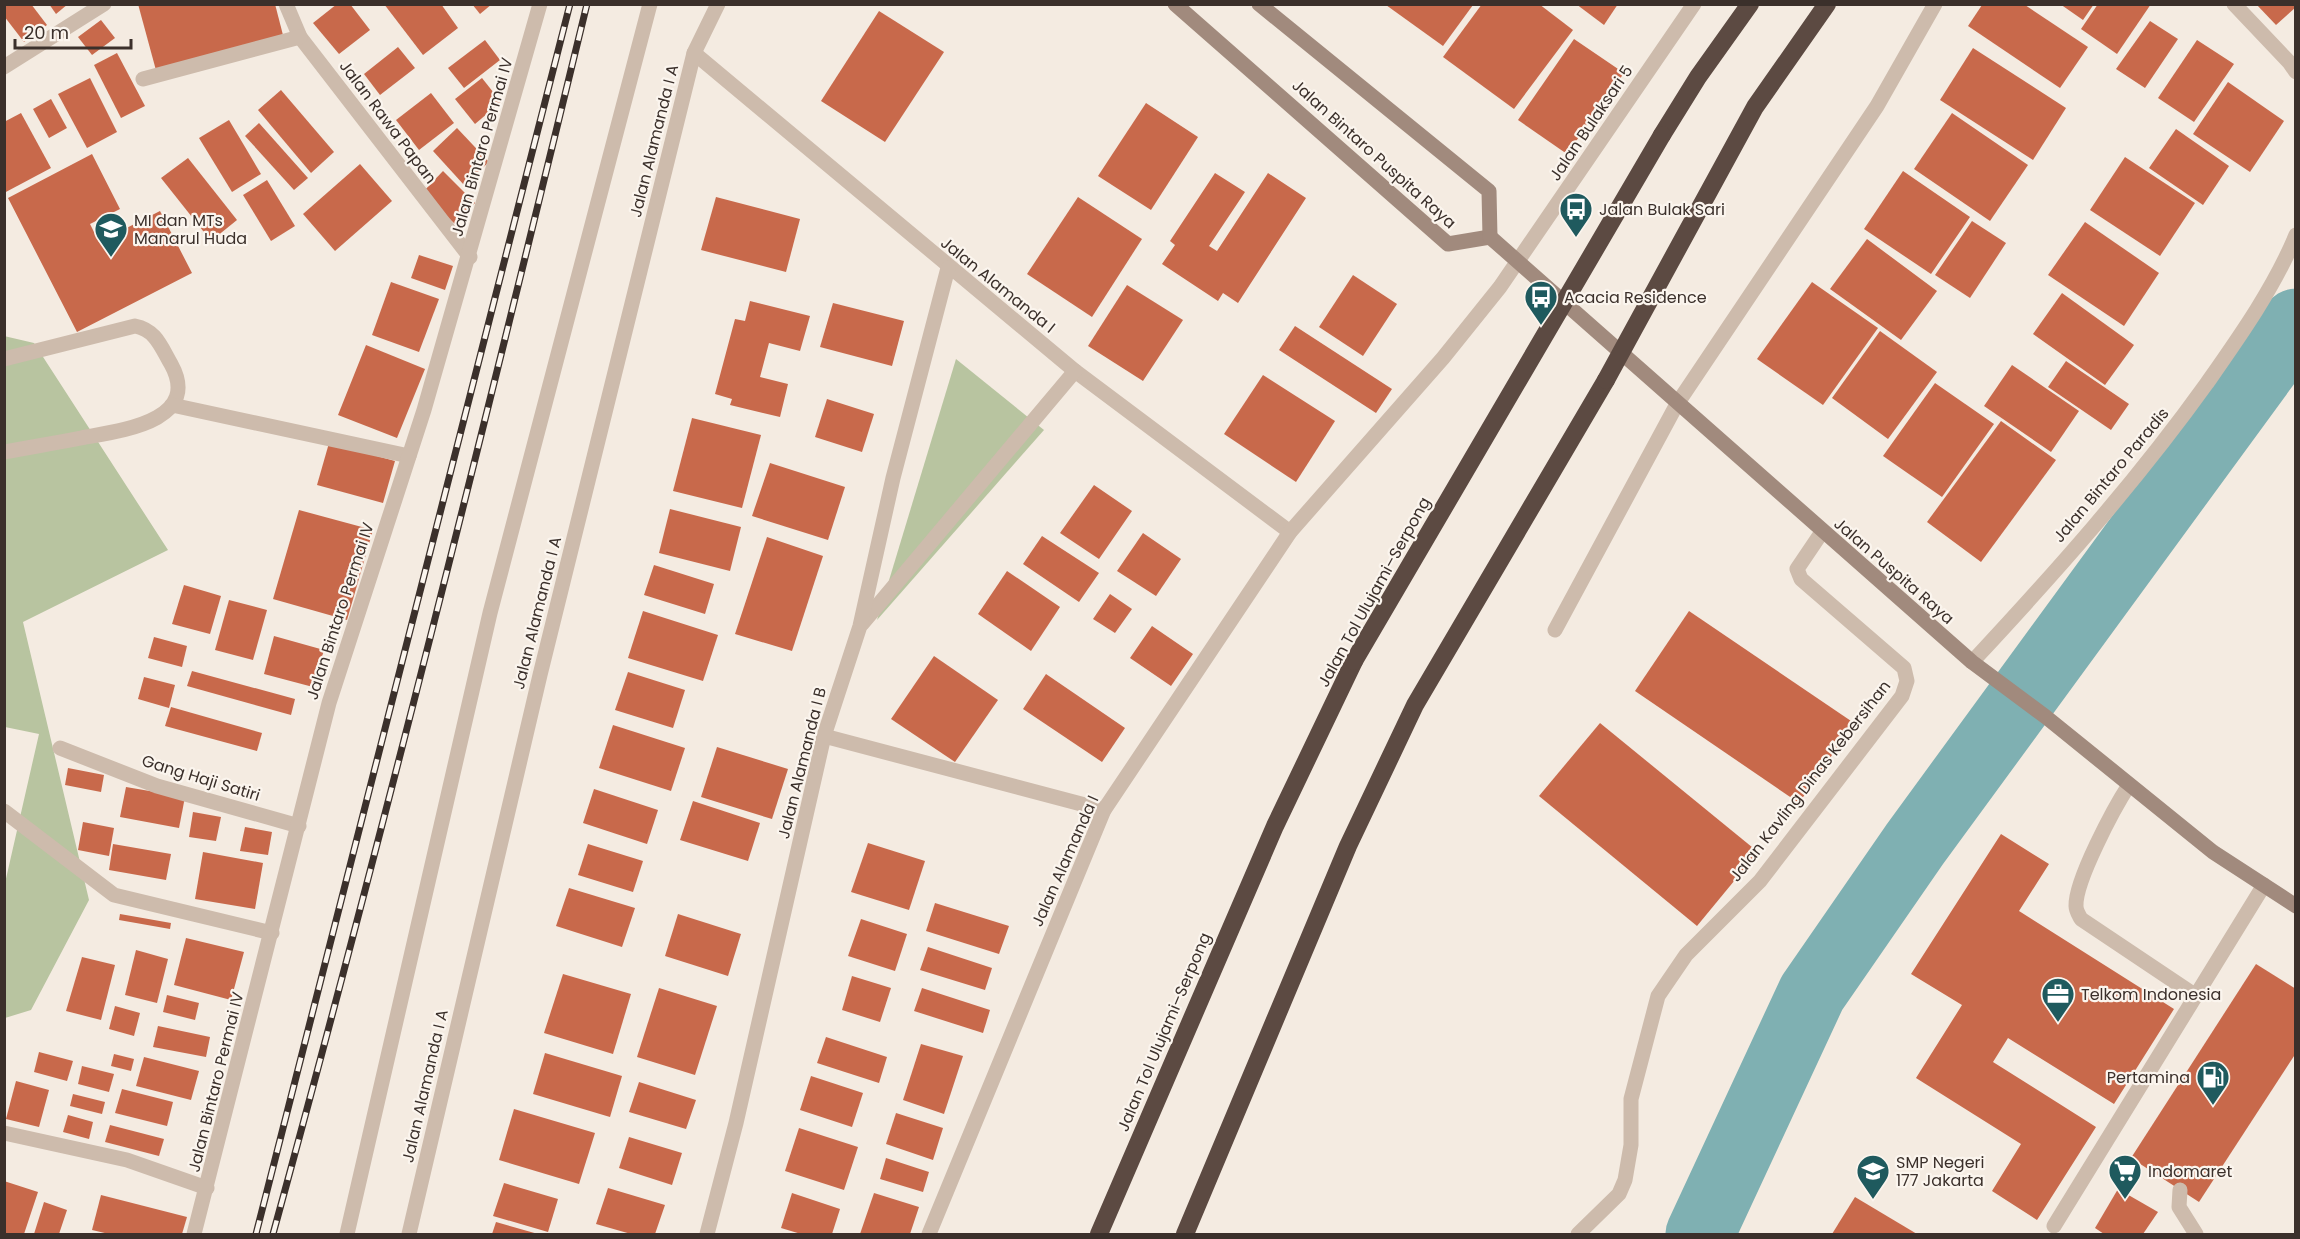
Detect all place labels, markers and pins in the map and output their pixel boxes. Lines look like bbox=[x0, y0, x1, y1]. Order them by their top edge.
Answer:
bus stop icon: Jalan Bulak Sari bbox=[1558, 191, 1594, 238]
place label: Jalan Bulak Sari bbox=[1599, 198, 1725, 221]
place label: MI dan MTs Manarul Huda bbox=[134, 209, 247, 250]
school or university icon: MI dan MTs Manarul Huda bbox=[93, 211, 129, 258]
bus stop icon: Acacia Residence bbox=[1523, 279, 1559, 326]
place label: Acacia Residence bbox=[1564, 286, 1707, 309]
office icon: Telkom Indonesia bbox=[2040, 976, 2076, 1023]
place label: Telkom Indonesia bbox=[2081, 983, 2221, 1006]
fuel station icon: Pertamina bbox=[2195, 1059, 2231, 1106]
place label: Pertamina bbox=[2107, 1066, 2190, 1089]
place label: SMP Negeri 177 Jakarta bbox=[1896, 1151, 1985, 1192]
school or university icon: SMP Negeri 177 Jakarta bbox=[1855, 1153, 1891, 1200]
supermarket icon: Indomaret bbox=[2107, 1153, 2143, 1200]
place label: Indomaret bbox=[2148, 1160, 2232, 1183]

